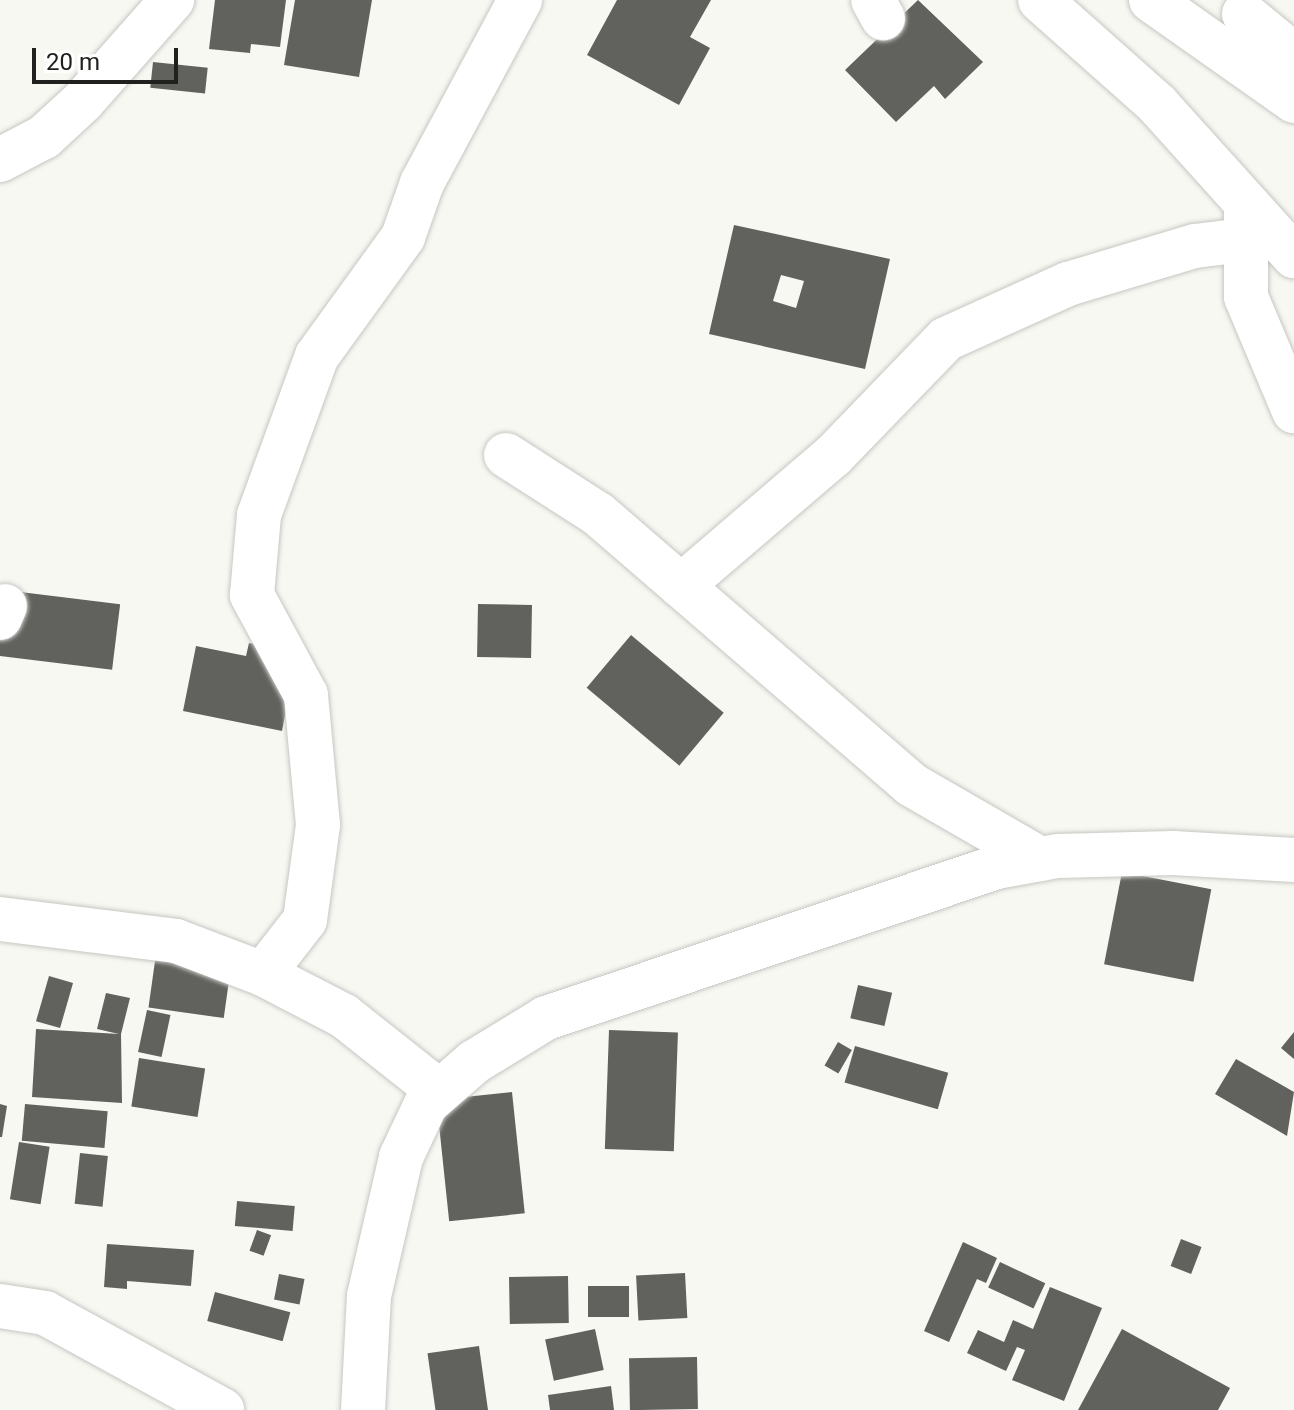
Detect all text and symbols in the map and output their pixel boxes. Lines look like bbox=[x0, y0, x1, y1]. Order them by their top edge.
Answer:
scale bar bbox=[36, 32, 182, 82]
text: 20 m bbox=[46, 48, 100, 76]

